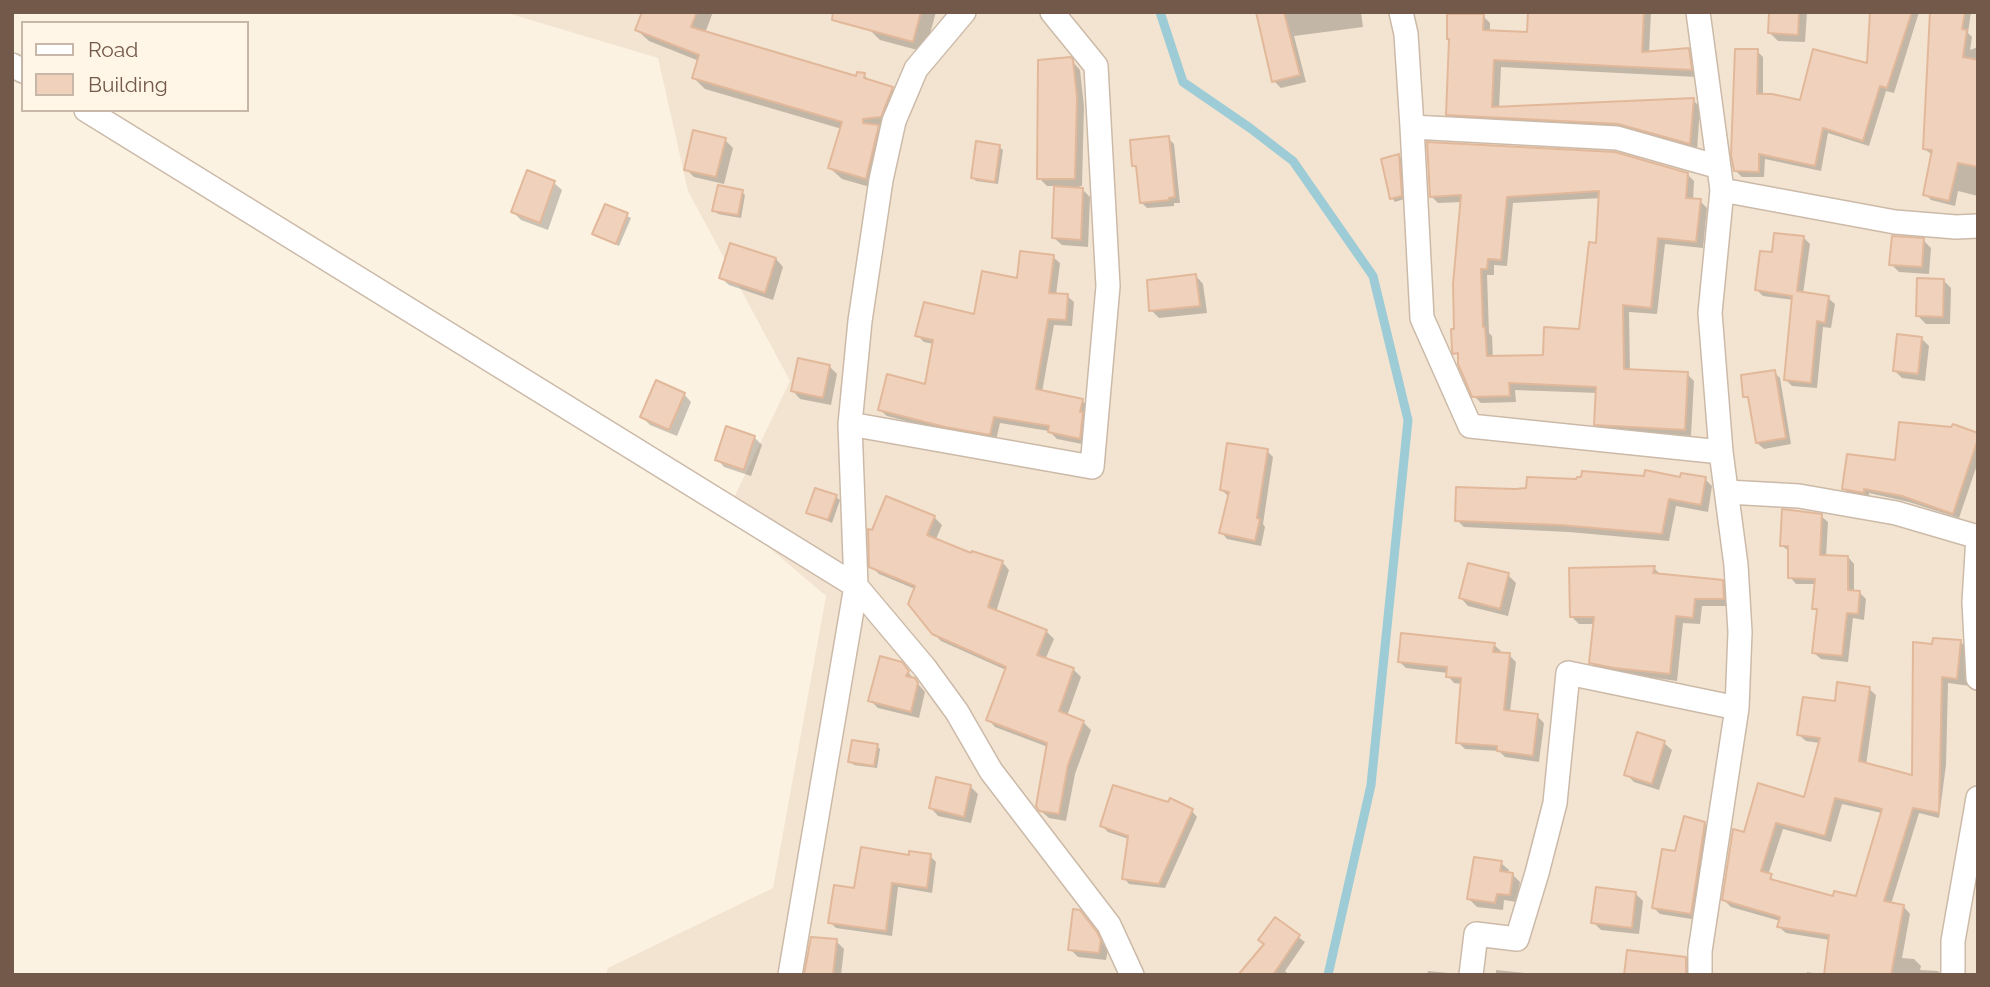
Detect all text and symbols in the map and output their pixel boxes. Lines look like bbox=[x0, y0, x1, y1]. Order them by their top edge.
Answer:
legend bbox=[21, 21, 248, 112]
text: Road bbox=[88, 37, 138, 62]
text: Building bbox=[88, 72, 168, 97]

